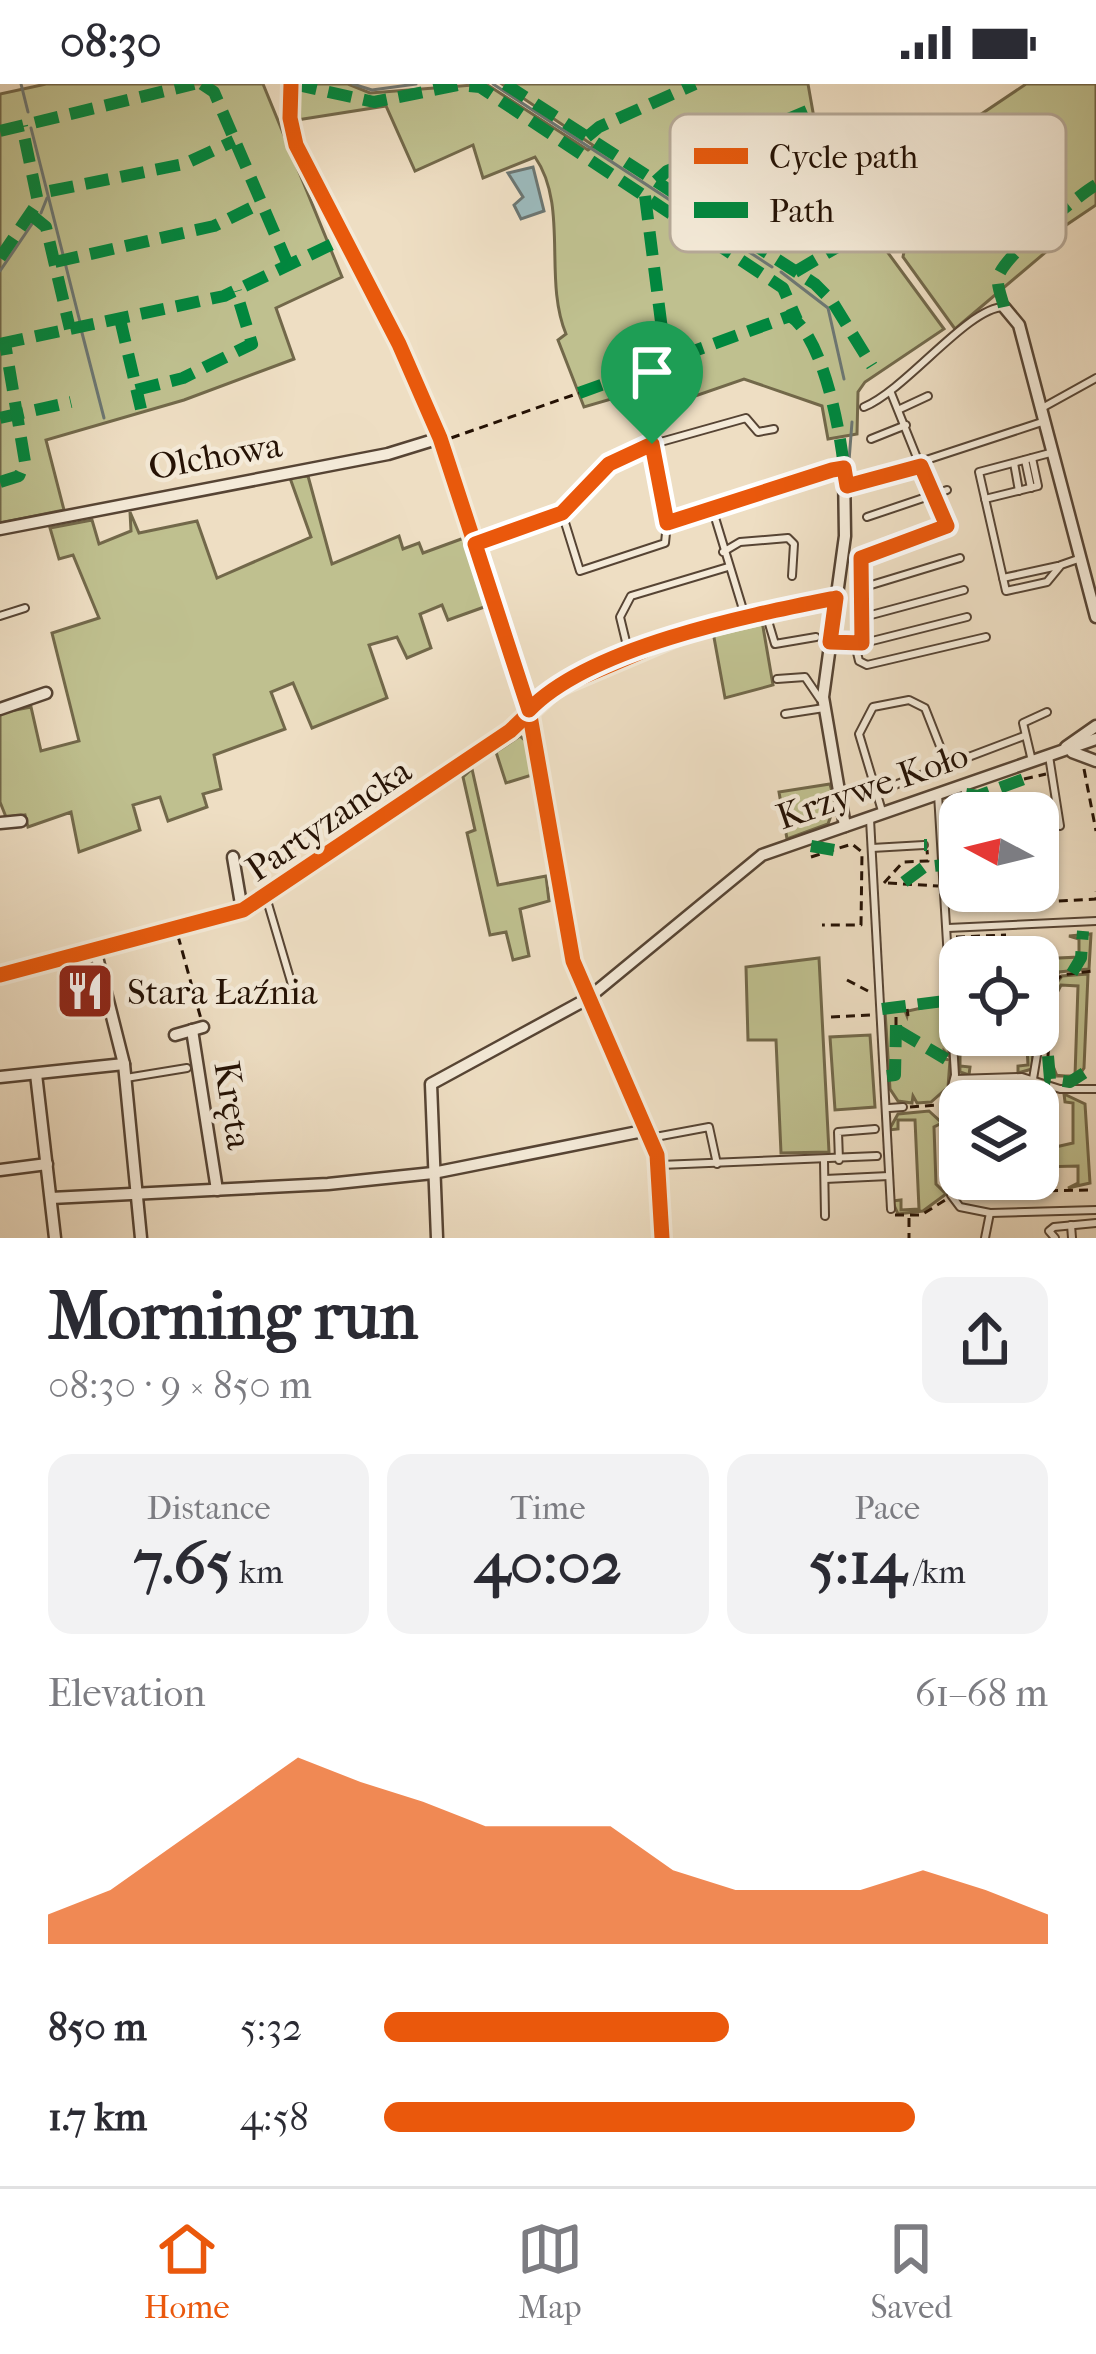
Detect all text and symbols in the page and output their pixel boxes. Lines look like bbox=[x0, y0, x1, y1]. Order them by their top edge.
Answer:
text: 08:30 bbox=[60, 16, 162, 69]
legend bbox=[670, 114, 1066, 252]
text: Cycle path bbox=[769, 138, 919, 177]
text: Path bbox=[769, 192, 835, 231]
pin bbox=[601, 321, 703, 444]
icon: arrive bbox=[619, 339, 685, 405]
street label: Olchowa bbox=[145, 424, 285, 488]
street label: Krzywe Koło bbox=[771, 734, 974, 838]
street label: Partyzancka bbox=[238, 749, 419, 890]
north arrow bbox=[939, 792, 1059, 912]
map controls bbox=[939, 792, 1059, 1200]
button: locate bbox=[939, 936, 1059, 1056]
restaurant icon: Stara Łaźnia bbox=[54, 960, 116, 1022]
place label: Stara Łaźnia bbox=[127, 971, 318, 1013]
street label: Kręta bbox=[205, 1058, 261, 1153]
button: layers bbox=[939, 1080, 1059, 1200]
button: share bbox=[922, 1277, 1048, 1403]
text: Morning run bbox=[48, 1278, 418, 1355]
text: 08:30 · 9 × 850 m bbox=[48, 1362, 312, 1408]
text: Distance bbox=[147, 1489, 271, 1528]
text: Time bbox=[510, 1489, 585, 1528]
text: Pace bbox=[854, 1489, 920, 1528]
text: 7.65 bbox=[134, 1528, 232, 1599]
text: 40:02 bbox=[474, 1528, 622, 1599]
text: 5:14 bbox=[809, 1528, 906, 1599]
text: km bbox=[232, 1553, 283, 1592]
text: /km bbox=[906, 1553, 966, 1592]
text: Elevation bbox=[48, 1670, 206, 1716]
text: 61–68 m bbox=[915, 1670, 1048, 1716]
text: 850 m bbox=[48, 2004, 147, 2050]
text: 5:32 bbox=[240, 2004, 302, 2050]
text: 1.7 km bbox=[48, 2094, 147, 2140]
text: 4:58 bbox=[240, 2094, 309, 2140]
tab: Home bbox=[144, 2216, 230, 2327]
tab: Map bbox=[517, 2216, 583, 2327]
tab: Saved bbox=[870, 2216, 952, 2327]

